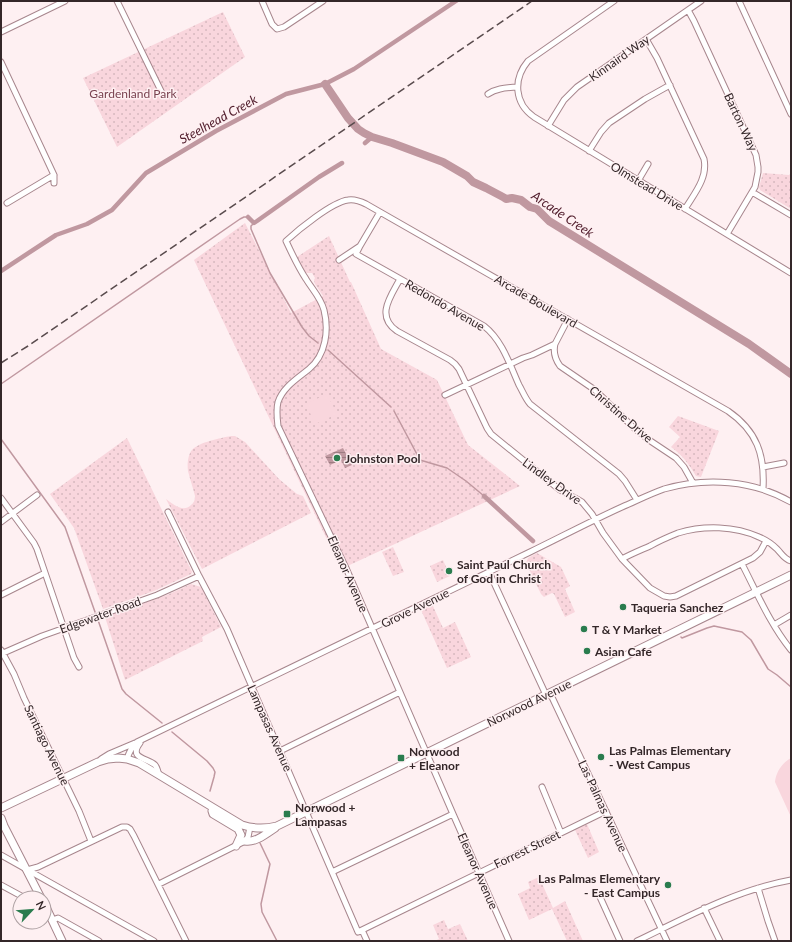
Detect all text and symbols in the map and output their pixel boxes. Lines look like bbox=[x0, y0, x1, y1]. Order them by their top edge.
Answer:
street label: Kinnaird Way bbox=[586, 31, 653, 84]
park label: Gardenland Park bbox=[89, 86, 178, 101]
water label: Steelhead Creek bbox=[176, 91, 260, 147]
street label: Barton Way bbox=[721, 91, 761, 154]
street label: Olmstead Drive bbox=[608, 158, 686, 214]
water label: Arcade Creek bbox=[528, 187, 598, 241]
street label: Arcade Boulevard bbox=[492, 271, 580, 331]
street label: Redondo Avenue bbox=[402, 276, 488, 334]
street label: Christine Drive bbox=[586, 382, 656, 446]
place label: Johnston Pool bbox=[345, 451, 421, 466]
marker: Johnston Pool bbox=[332, 453, 342, 463]
street label: Lindley Drive bbox=[520, 455, 584, 507]
street label: Eleanor Avenue bbox=[324, 533, 372, 615]
place label: Saint Paul Church of God in Christ bbox=[457, 557, 551, 586]
marker: Saint Paul Church of God in Christ bbox=[444, 566, 454, 576]
street label: Grove Avenue bbox=[378, 585, 452, 631]
street label: Edgewater Road bbox=[57, 593, 143, 637]
place label: Taqueria Sanchez bbox=[631, 600, 724, 615]
marker: Taqueria Sanchez bbox=[618, 602, 628, 612]
place label: T & Y Market bbox=[592, 622, 662, 637]
marker: T & Y Market bbox=[579, 624, 589, 634]
place label: Asian Cafe bbox=[594, 644, 652, 659]
marker: Asian Cafe bbox=[582, 646, 592, 656]
street label: Norwood Avenue bbox=[484, 676, 574, 730]
street label: Lampasas Avenue bbox=[244, 682, 296, 774]
street label: Santiago Avenue bbox=[21, 702, 73, 788]
place label: Las Palmas Elementary - West Campus bbox=[609, 743, 732, 772]
place label: Norwood + Eleanor bbox=[409, 744, 460, 773]
marker: Las Palmas Elementary - West Campus bbox=[596, 752, 606, 762]
marker: Norwood + Eleanor bbox=[396, 753, 406, 763]
street label: Las Palmas Avenue bbox=[575, 758, 631, 854]
place label: Norwood + Lampasas bbox=[295, 800, 355, 829]
marker: Norwood + Lampasas bbox=[282, 809, 292, 819]
street label: Forrest Street bbox=[491, 826, 563, 872]
street label: Eleanor Avenue bbox=[454, 830, 502, 912]
place label: Las Palmas Elementary - East Campus bbox=[538, 871, 661, 900]
marker: Las Palmas Elementary - East Campus bbox=[663, 880, 673, 890]
north arrow bbox=[12, 890, 52, 930]
text: N bbox=[34, 899, 49, 912]

